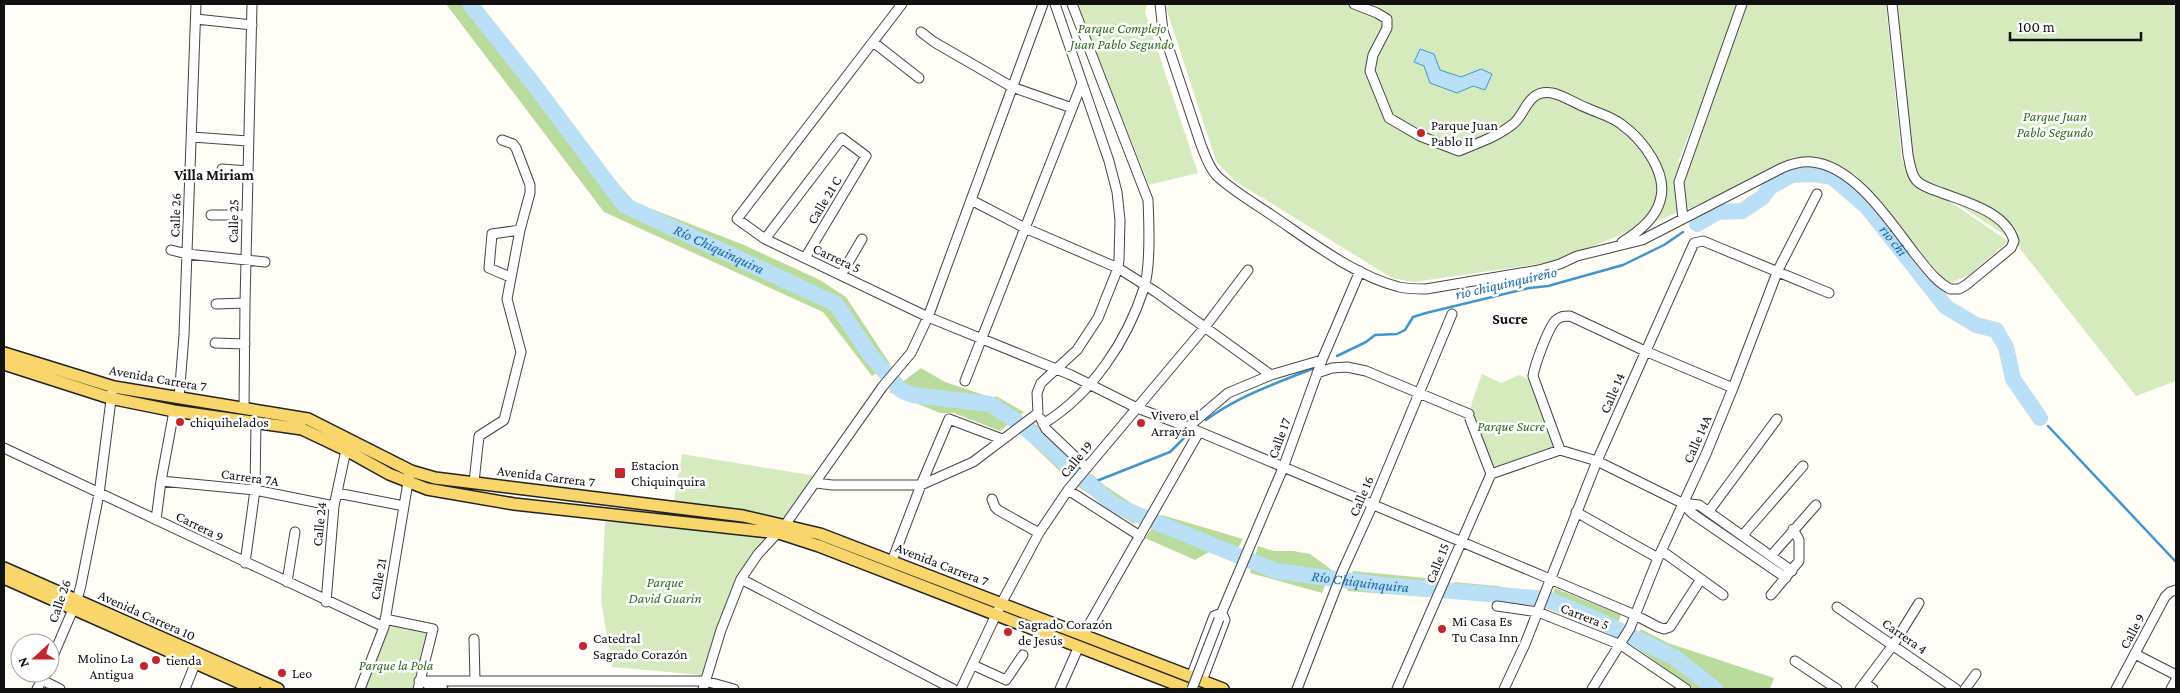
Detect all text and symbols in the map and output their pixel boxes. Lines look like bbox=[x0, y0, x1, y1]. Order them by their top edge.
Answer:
scale bar bbox=[2010, 10, 2141, 42]
text: 100 m bbox=[2018, 19, 2055, 35]
park label: Parque Complejo Juan Pablo Segundo bbox=[1067, 20, 1174, 52]
park label: Parque Juan Pablo Segundo bbox=[2017, 108, 2093, 140]
place label: Parque Juan Pablo II bbox=[1431, 117, 1498, 149]
marker: Parque Juan Pablo II bbox=[1415, 127, 1427, 139]
district label: Villa Miriam bbox=[173, 167, 254, 183]
street label: Calle 21 C bbox=[803, 173, 845, 227]
street label: Calle 26 bbox=[166, 192, 184, 238]
street label: Calle 25 bbox=[225, 199, 241, 243]
water label: Río Chiquinquira bbox=[671, 221, 767, 277]
water label: rio chi bbox=[1876, 222, 1911, 260]
street label: Carrera 5 bbox=[811, 240, 863, 276]
water label: rio chiquinquireño bbox=[1454, 264, 1559, 303]
district label: Sucre bbox=[1492, 311, 1528, 327]
street label: Avenida Carrera 7 bbox=[108, 362, 208, 395]
street label: Calle 14 bbox=[1596, 370, 1628, 416]
place label: Vivero el Arrayán bbox=[1151, 407, 1199, 439]
street label: Calle 14A bbox=[1679, 413, 1715, 465]
place label: chiquihelados bbox=[190, 414, 269, 430]
street label: Calle 17 bbox=[1264, 415, 1294, 460]
marker: chiquihelados bbox=[174, 416, 186, 428]
marker: Vivero el Arrayán bbox=[1135, 417, 1147, 429]
park label: Parque Sucre bbox=[1477, 418, 1545, 434]
street label: Calle 19 bbox=[1056, 438, 1096, 480]
place label: Estacion Chiquinquira bbox=[631, 457, 706, 489]
street label: Avenida Carrera 7 bbox=[496, 462, 596, 490]
street label: Carrera 7A bbox=[220, 465, 280, 489]
marker: Estacion Chiquinquira bbox=[613, 466, 627, 480]
street label: Calle 16 bbox=[1345, 473, 1377, 519]
street label: Calle 24 bbox=[309, 501, 329, 547]
street label: Carrera 9 bbox=[173, 508, 227, 544]
street label: Avenida Carrera 7 bbox=[893, 539, 991, 589]
street label: Calle 15 bbox=[1422, 541, 1452, 585]
street label: Calle 21 bbox=[366, 557, 390, 601]
water label: Río Chiquinquira bbox=[1311, 568, 1410, 595]
park label: Parque David Guarin bbox=[629, 574, 701, 606]
street label: Calle 26 bbox=[44, 577, 74, 625]
street label: Avenida Carrera 10 bbox=[96, 586, 198, 644]
street label: Carrera 5 bbox=[1558, 599, 1612, 633]
street label: Calle 9 bbox=[2116, 611, 2148, 651]
place label: Mi Casa Es Tu Casa Inn bbox=[1452, 613, 1519, 645]
street label: Carrera 4 bbox=[1879, 615, 1931, 657]
place label: Sagrado Corazón de Jesús bbox=[1018, 616, 1113, 648]
marker: Mi Casa Es Tu Casa Inn bbox=[1436, 623, 1448, 635]
marker: Sagrado Corazón de Jesús bbox=[1002, 626, 1014, 638]
place label: Catedral Sagrado Corazón bbox=[593, 630, 688, 662]
north arrow bbox=[10, 633, 60, 683]
marker: Catedral Sagrado Corazón bbox=[577, 640, 589, 652]
place label: Molino La Antigua bbox=[78, 650, 135, 682]
place label: tienda bbox=[166, 652, 202, 668]
marker: tienda bbox=[150, 654, 162, 666]
text: N bbox=[14, 655, 32, 670]
park label: Parque la Pola bbox=[359, 657, 434, 673]
marker: Molino La Antigua bbox=[138, 660, 150, 672]
place label: Leo bbox=[292, 665, 312, 681]
marker: Leo bbox=[276, 667, 288, 679]

